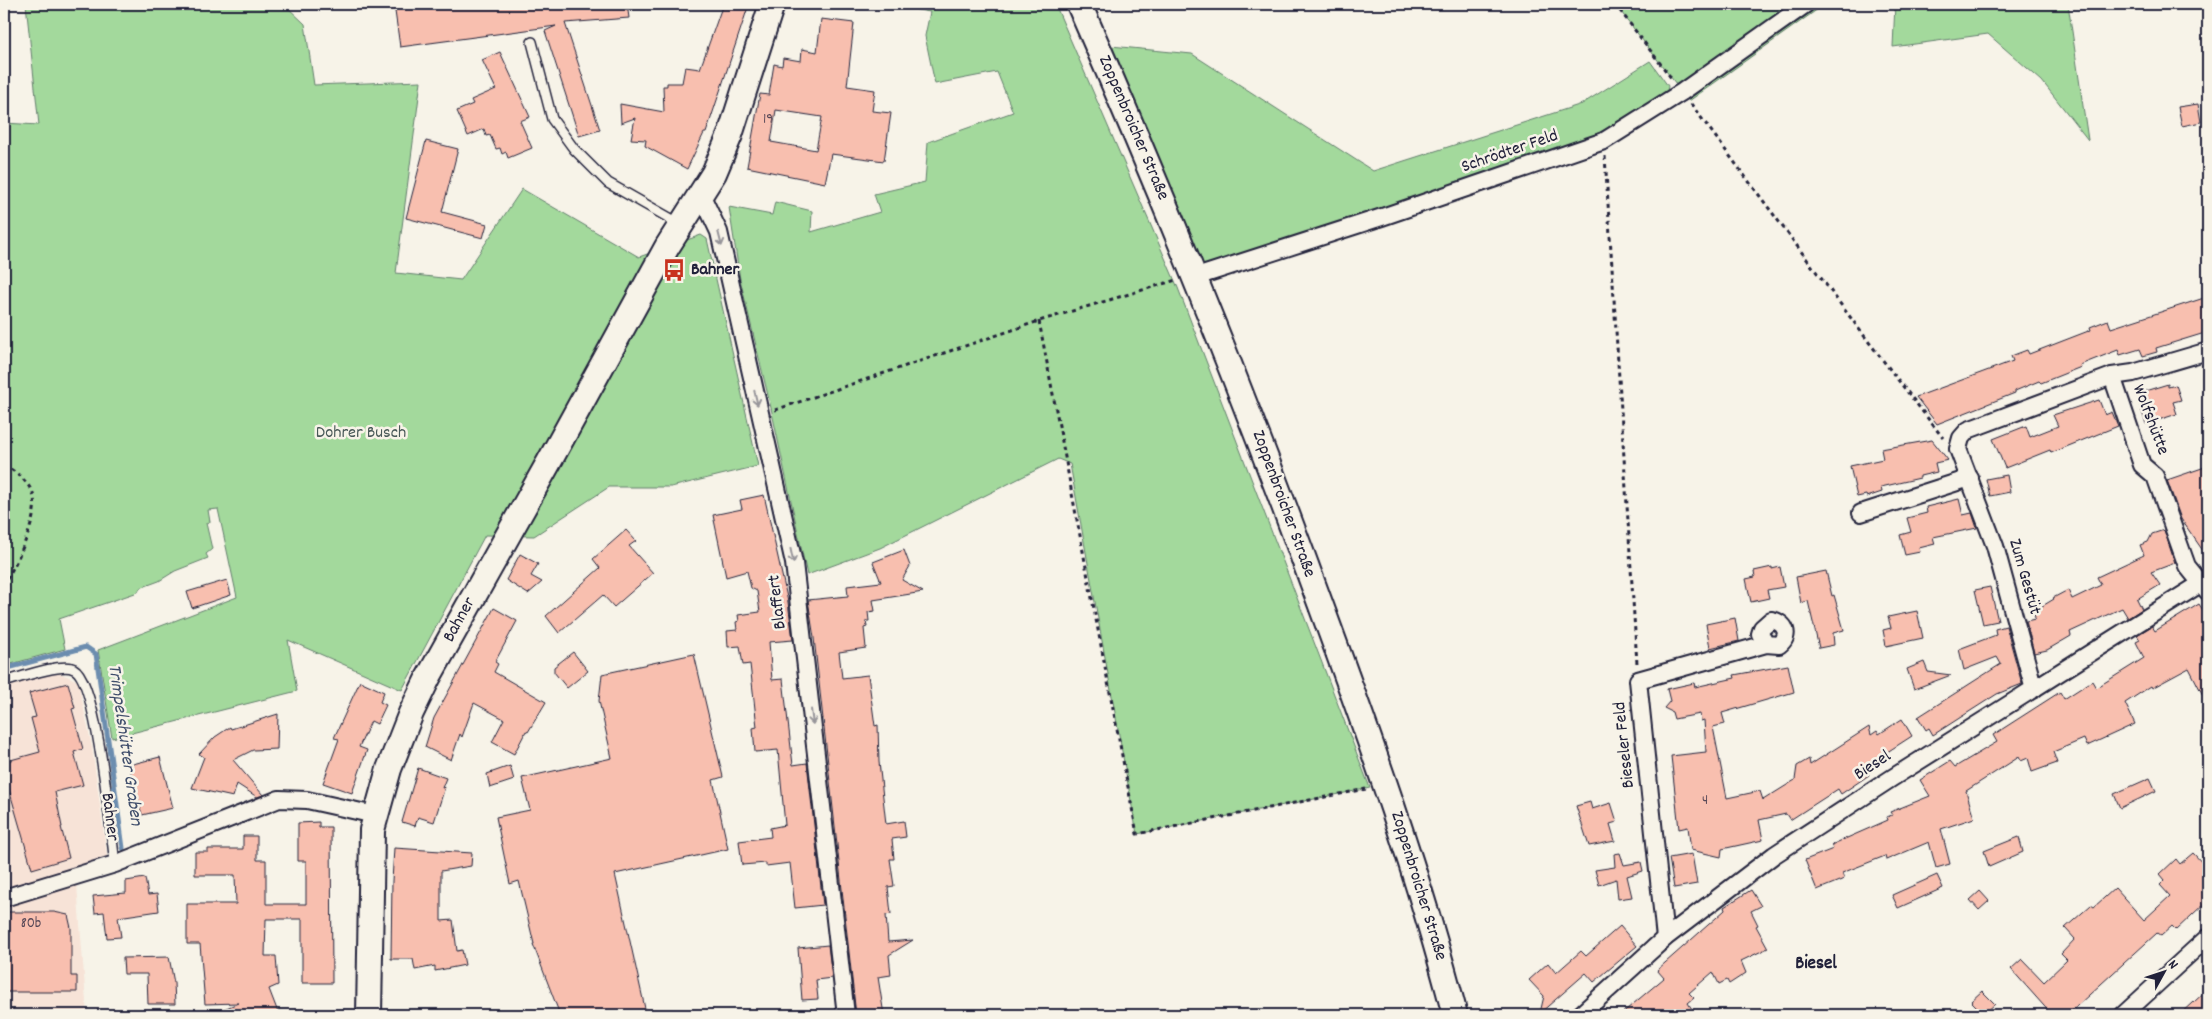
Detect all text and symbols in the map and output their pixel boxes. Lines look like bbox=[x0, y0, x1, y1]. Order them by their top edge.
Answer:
street label: Zoppenbroicher Straße bbox=[1091, 52, 1175, 204]
house number: 19 bbox=[763, 109, 773, 131]
street label: Schrödter Feld bbox=[1458, 124, 1562, 180]
one-way arrow bbox=[716, 231, 725, 247]
bus stop icon: Bahner bbox=[661, 257, 687, 283]
place label: Bahner bbox=[691, 258, 739, 283]
street label: Wolfshütte bbox=[2125, 381, 2175, 459]
one-way arrow bbox=[752, 389, 761, 405]
park label: Dohrer Busch bbox=[316, 421, 406, 446]
street label: Zoppenbroicher Straße bbox=[1245, 427, 1321, 581]
street label: Zum Gestüt bbox=[2001, 536, 2047, 618]
one-way arrow bbox=[788, 548, 797, 564]
street label: Blaffert bbox=[762, 573, 794, 631]
street label: Bahner bbox=[437, 593, 483, 647]
water label: Trimpelshütter Graben bbox=[99, 663, 149, 829]
street label: Bieseler Feld bbox=[1608, 700, 1642, 790]
one-way arrow bbox=[807, 709, 817, 725]
street label: Biesel bbox=[1850, 744, 1897, 787]
house number: 4 bbox=[1702, 790, 1708, 812]
street label: Bahner bbox=[94, 792, 124, 843]
street label: Zoppenbroicher Straße bbox=[1383, 808, 1453, 964]
house number: 80b bbox=[21, 913, 41, 935]
north arrow bbox=[2140, 946, 2190, 996]
district label: Biesel bbox=[1795, 951, 1837, 978]
text: N bbox=[2163, 956, 2182, 974]

